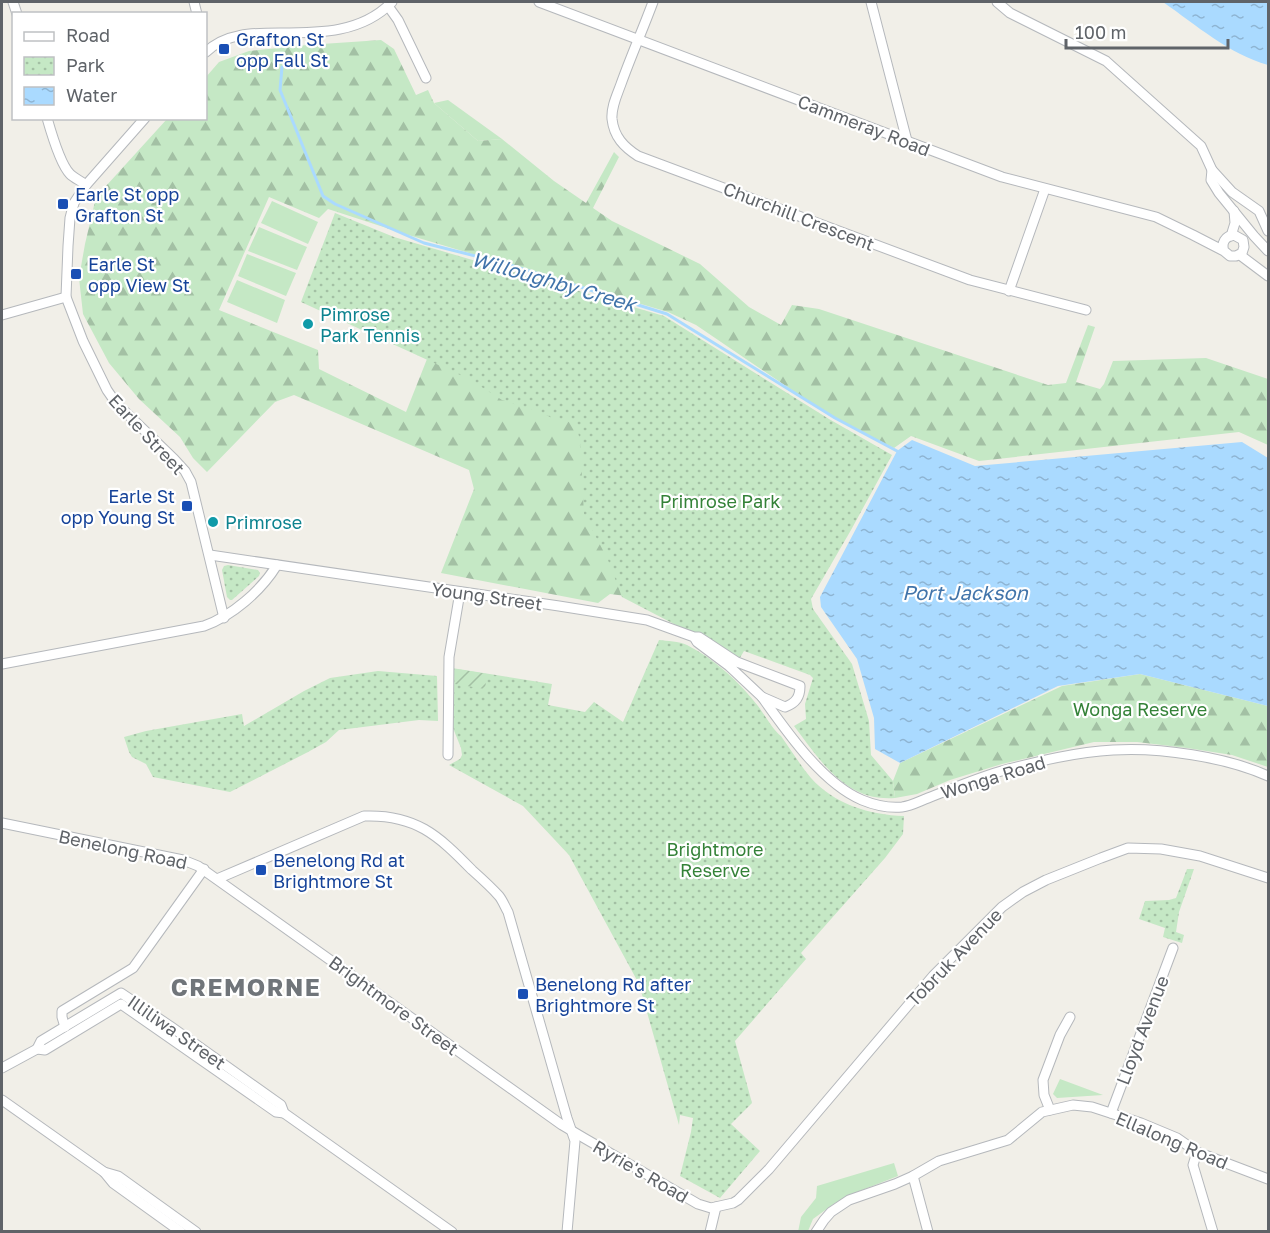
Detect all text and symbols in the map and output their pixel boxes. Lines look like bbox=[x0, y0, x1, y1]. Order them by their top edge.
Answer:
legend bbox=[12, 12, 207, 120]
scale bar bbox=[1066, 12, 1228, 50]
text: 100 m bbox=[1075, 21, 1126, 43]
text: Road bbox=[66, 24, 110, 46]
place label: Grafton St opp Fall St bbox=[236, 28, 328, 71]
marker: Grafton St opp Fall St bbox=[217, 42, 231, 56]
text: Park bbox=[66, 54, 105, 76]
text: Water bbox=[66, 84, 117, 106]
street label: Cammeray Road bbox=[795, 90, 933, 160]
street label: Churchill Crescent bbox=[720, 177, 878, 255]
place label: Earle St opp Grafton St bbox=[75, 183, 179, 226]
marker: Earle St opp Grafton St bbox=[56, 197, 70, 211]
water label: Willoughby Creek bbox=[469, 246, 641, 318]
place label: Earle St opp View St bbox=[88, 253, 190, 296]
marker: Earle St opp View St bbox=[69, 267, 83, 281]
place label: Pimrose Park Tennis bbox=[320, 303, 420, 346]
marker: Pimrose Park Tennis bbox=[301, 317, 315, 331]
street label: Earle Street bbox=[104, 389, 190, 479]
place label: Earle St opp Young St bbox=[61, 485, 175, 528]
park label: Primrose Park bbox=[660, 490, 780, 512]
marker: Earle St opp Young St bbox=[180, 499, 194, 513]
place label: Primrose bbox=[225, 511, 302, 533]
marker: Primrose bbox=[206, 515, 220, 529]
street label: Young Street bbox=[430, 577, 544, 615]
water label: Port Jackson bbox=[902, 580, 1028, 604]
park label: Wonga Reserve bbox=[1073, 698, 1207, 720]
street label: Wonga Road bbox=[938, 751, 1048, 803]
street label: Benelong Road bbox=[57, 825, 189, 873]
park label: Brightmore Reserve bbox=[666, 838, 764, 881]
place label: Benelong Rd at Brightmore St bbox=[273, 849, 405, 892]
marker: Benelong Rd at Brightmore St bbox=[254, 863, 268, 877]
street label: Tobruk Avenue bbox=[902, 903, 1006, 1011]
street label: Brightmore Street bbox=[325, 951, 463, 1059]
district label: CREMORNE bbox=[171, 972, 321, 1001]
street label: Lloyd Avenue bbox=[1111, 972, 1173, 1088]
place label: Benelong Rd after Brightmore St bbox=[535, 973, 691, 1016]
marker: Benelong Rd after Brightmore St bbox=[516, 987, 530, 1001]
street label: Illiliwa Street bbox=[124, 990, 230, 1074]
street label: Ellalong Road bbox=[1113, 1106, 1231, 1174]
street label: Ryrie's Road bbox=[589, 1135, 693, 1207]

